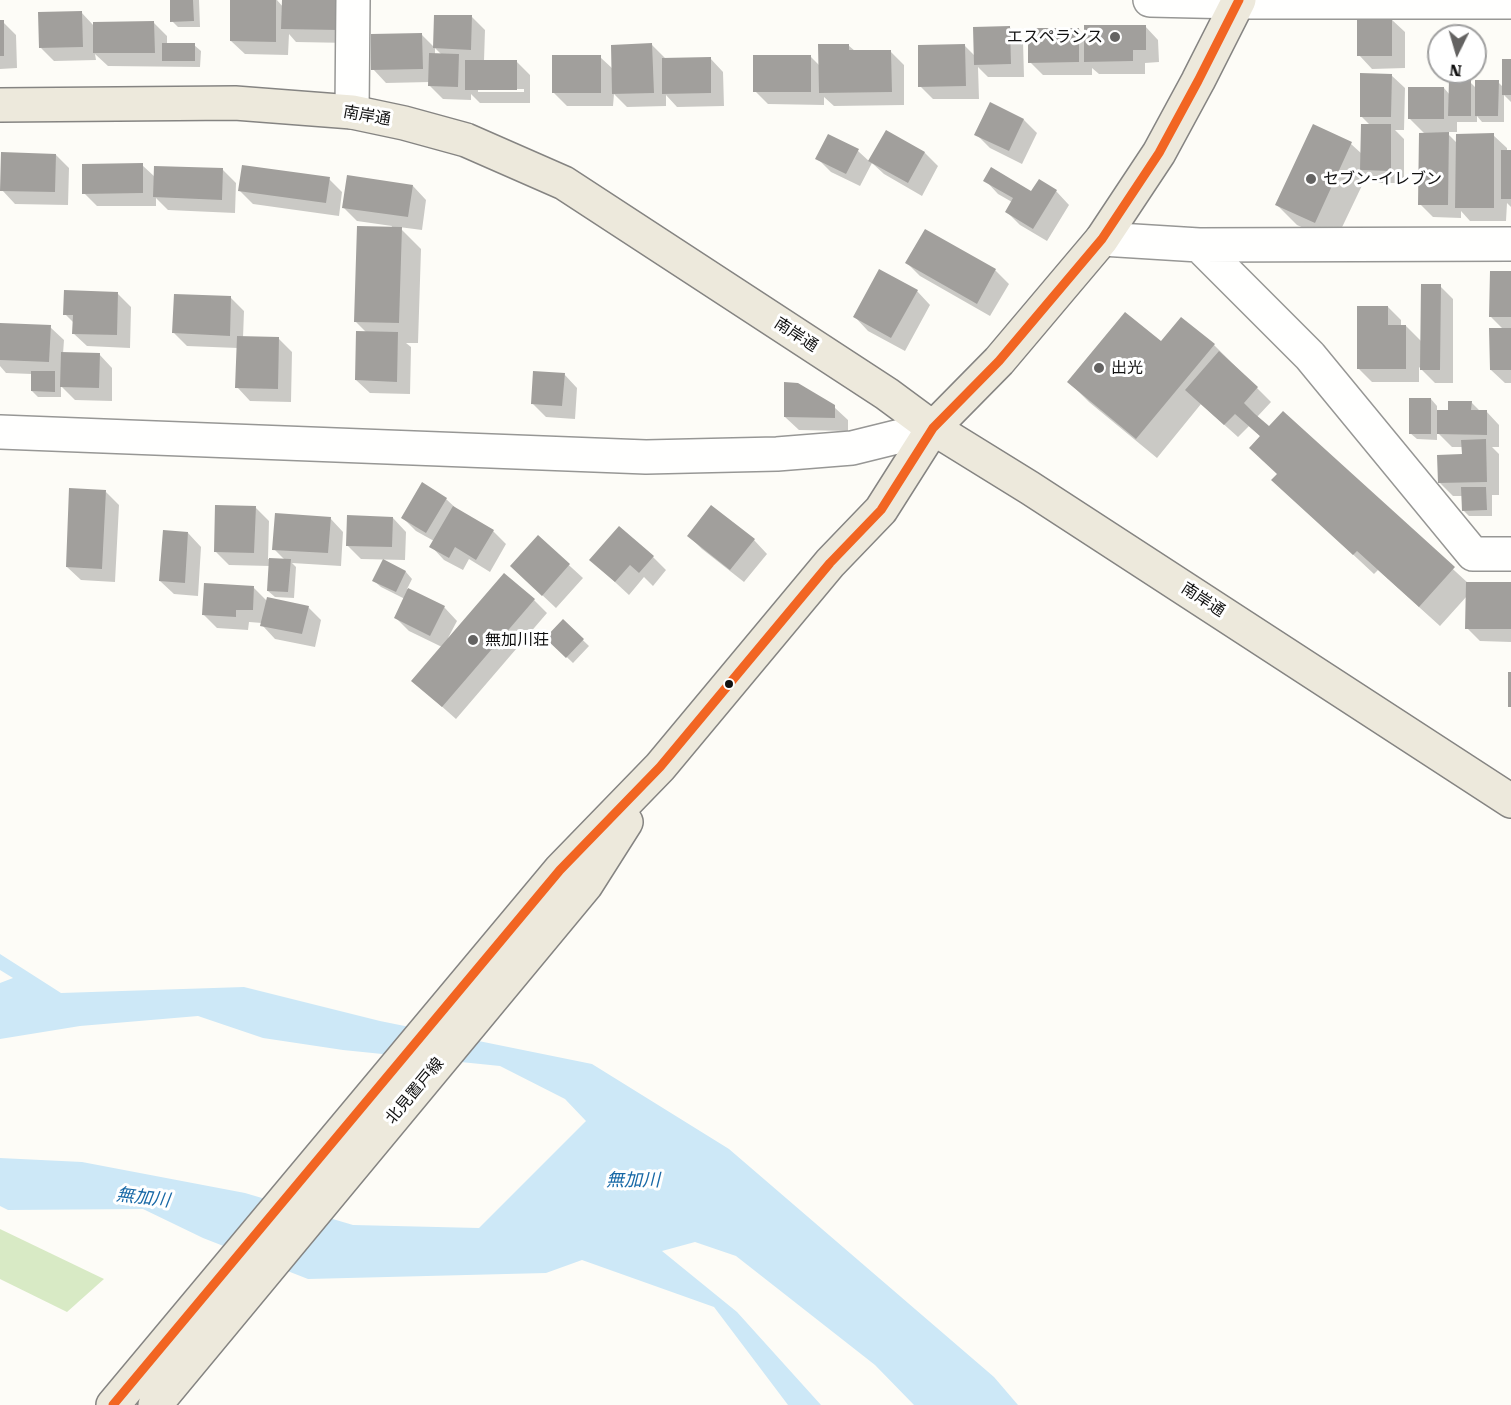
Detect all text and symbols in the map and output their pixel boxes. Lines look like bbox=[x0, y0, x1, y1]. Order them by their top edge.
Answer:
north arrow bbox=[1427, 24, 1487, 84]
place label: エスペランス bbox=[1007, 27, 1103, 47]
marker: エスペランス bbox=[1108, 30, 1122, 44]
text: N bbox=[1449, 60, 1463, 80]
street label: 南岸通 bbox=[342, 102, 392, 130]
place label: セブン-イレブン bbox=[1323, 169, 1442, 189]
marker: セブン-イレブン bbox=[1304, 172, 1318, 186]
street label: 南岸通 bbox=[771, 314, 821, 356]
place label: 出光 bbox=[1111, 358, 1143, 378]
marker: 出光 bbox=[1092, 361, 1106, 375]
street label: 南岸通 bbox=[1178, 579, 1228, 621]
place label: 無加川荘 bbox=[485, 630, 549, 650]
marker: 無加川荘 bbox=[466, 633, 480, 647]
unlabelled marker bbox=[723, 678, 735, 690]
street label: 北見置戸線 bbox=[382, 1054, 448, 1128]
water label: 無加川 bbox=[606, 1170, 660, 1192]
water label: 無加川 bbox=[115, 1184, 171, 1212]

